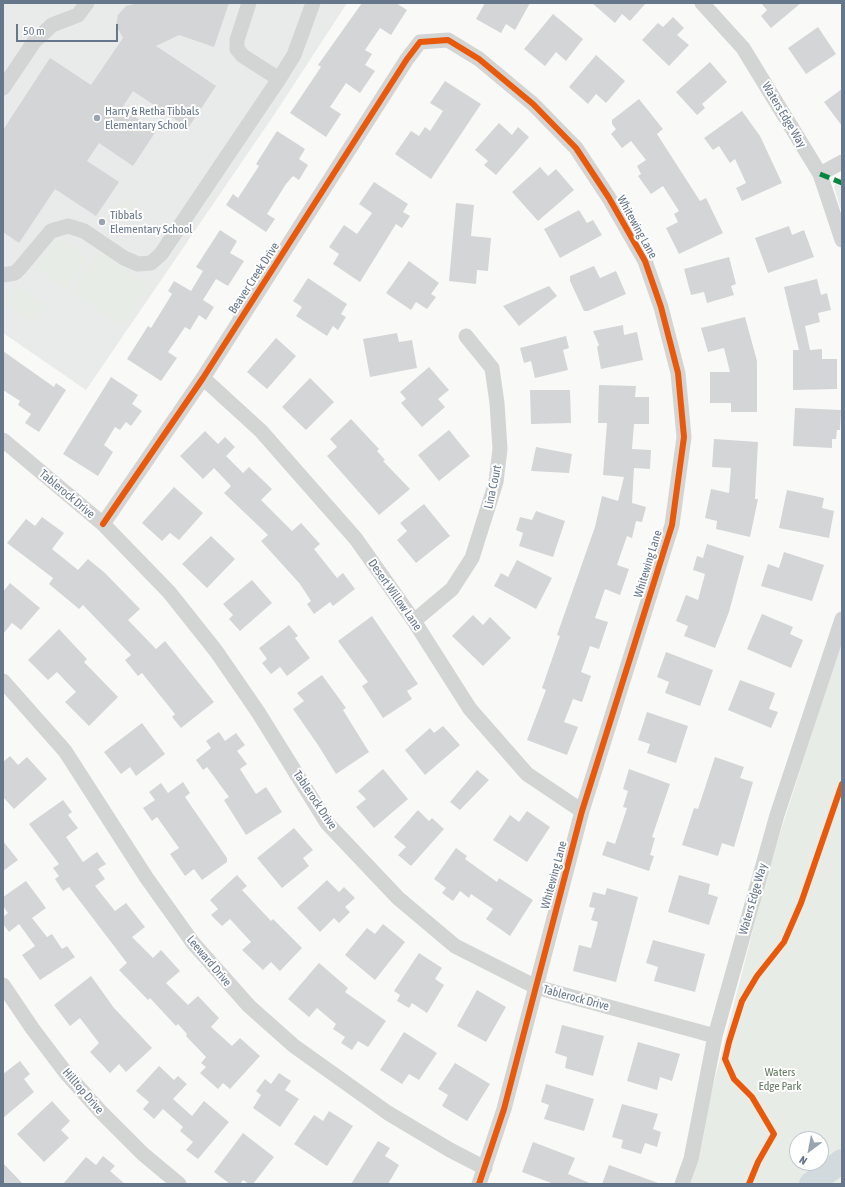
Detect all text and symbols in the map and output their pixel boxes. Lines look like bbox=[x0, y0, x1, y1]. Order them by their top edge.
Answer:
scale bar bbox=[18, 16, 120, 42]
text: 50 m bbox=[23, 24, 45, 38]
street label: Waters Edge Way bbox=[759, 80, 809, 150]
place label: Harry & Retha Tibbals Elementary School bbox=[105, 104, 199, 132]
marker: Harry & Retha Tibbals Elementary School bbox=[92, 113, 102, 123]
street label: Whitewing Lane bbox=[614, 193, 660, 261]
place label: Tibbals Elementary School bbox=[110, 208, 192, 236]
marker: Tibbals Elementary School bbox=[97, 217, 107, 227]
street label: Beaver Creek Drive bbox=[226, 240, 282, 316]
street label: Lina Court bbox=[481, 464, 505, 510]
street label: Tablerock Drive bbox=[36, 467, 98, 521]
street label: Whitewing Lane bbox=[631, 528, 665, 600]
street label: Desert Willow Lane bbox=[365, 557, 425, 633]
street label: Tablerock Drive bbox=[290, 768, 340, 832]
street label: Whitewing Lane bbox=[538, 839, 570, 911]
street label: Waters Edge Way bbox=[736, 862, 770, 936]
street label: Leeward Drive bbox=[184, 933, 234, 989]
street label: Tablerock Drive bbox=[541, 982, 611, 1014]
street label: Hilltop Drive bbox=[59, 1065, 107, 1117]
park label: Waters Edge Park bbox=[759, 1065, 801, 1093]
north arrow bbox=[789, 1131, 829, 1171]
text: N bbox=[797, 1154, 809, 1167]

